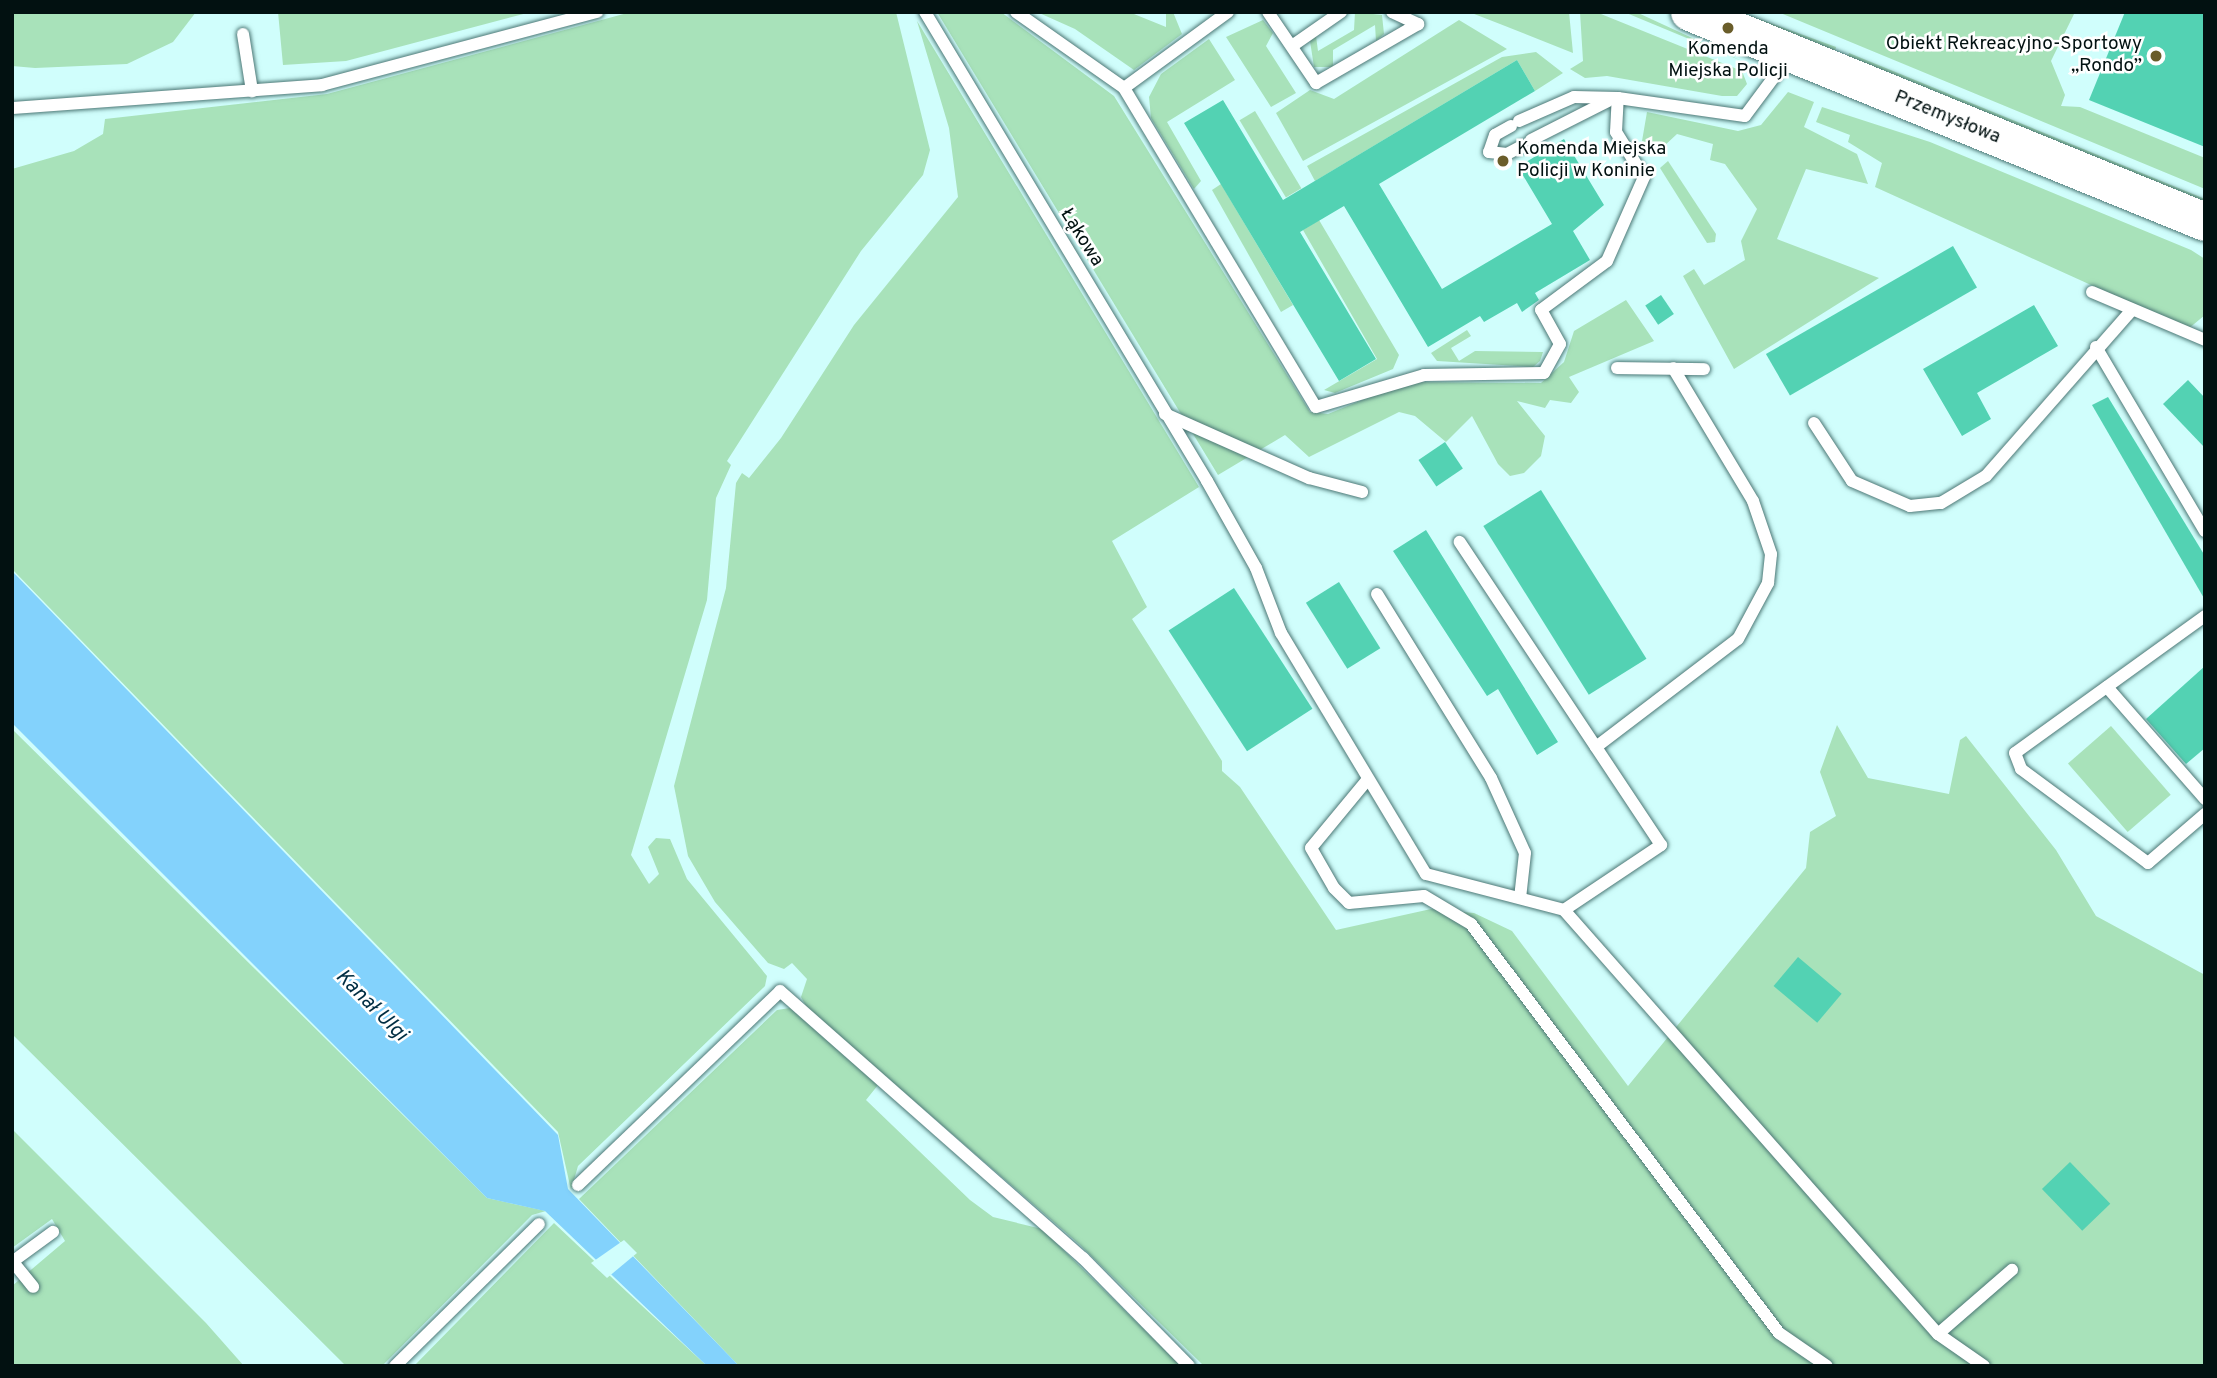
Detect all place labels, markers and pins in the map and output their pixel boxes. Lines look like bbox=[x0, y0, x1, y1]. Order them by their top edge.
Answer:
marker: Komenda Miejska Policji bbox=[1720, 20, 1736, 36]
place label: Obiekt Rekreacyjno-Sportowy „Rondo” bbox=[1886, 34, 2142, 78]
place label: Komenda Miejska Policji bbox=[1668, 39, 1788, 83]
marker: Obiekt Rekreacyjno-Sportowy „Rondo” bbox=[2148, 48, 2164, 64]
place label: Komenda Miejska Policji w Koninie bbox=[1517, 139, 1666, 183]
marker: Komenda Miejska Policji w Koninie bbox=[1495, 153, 1511, 169]

